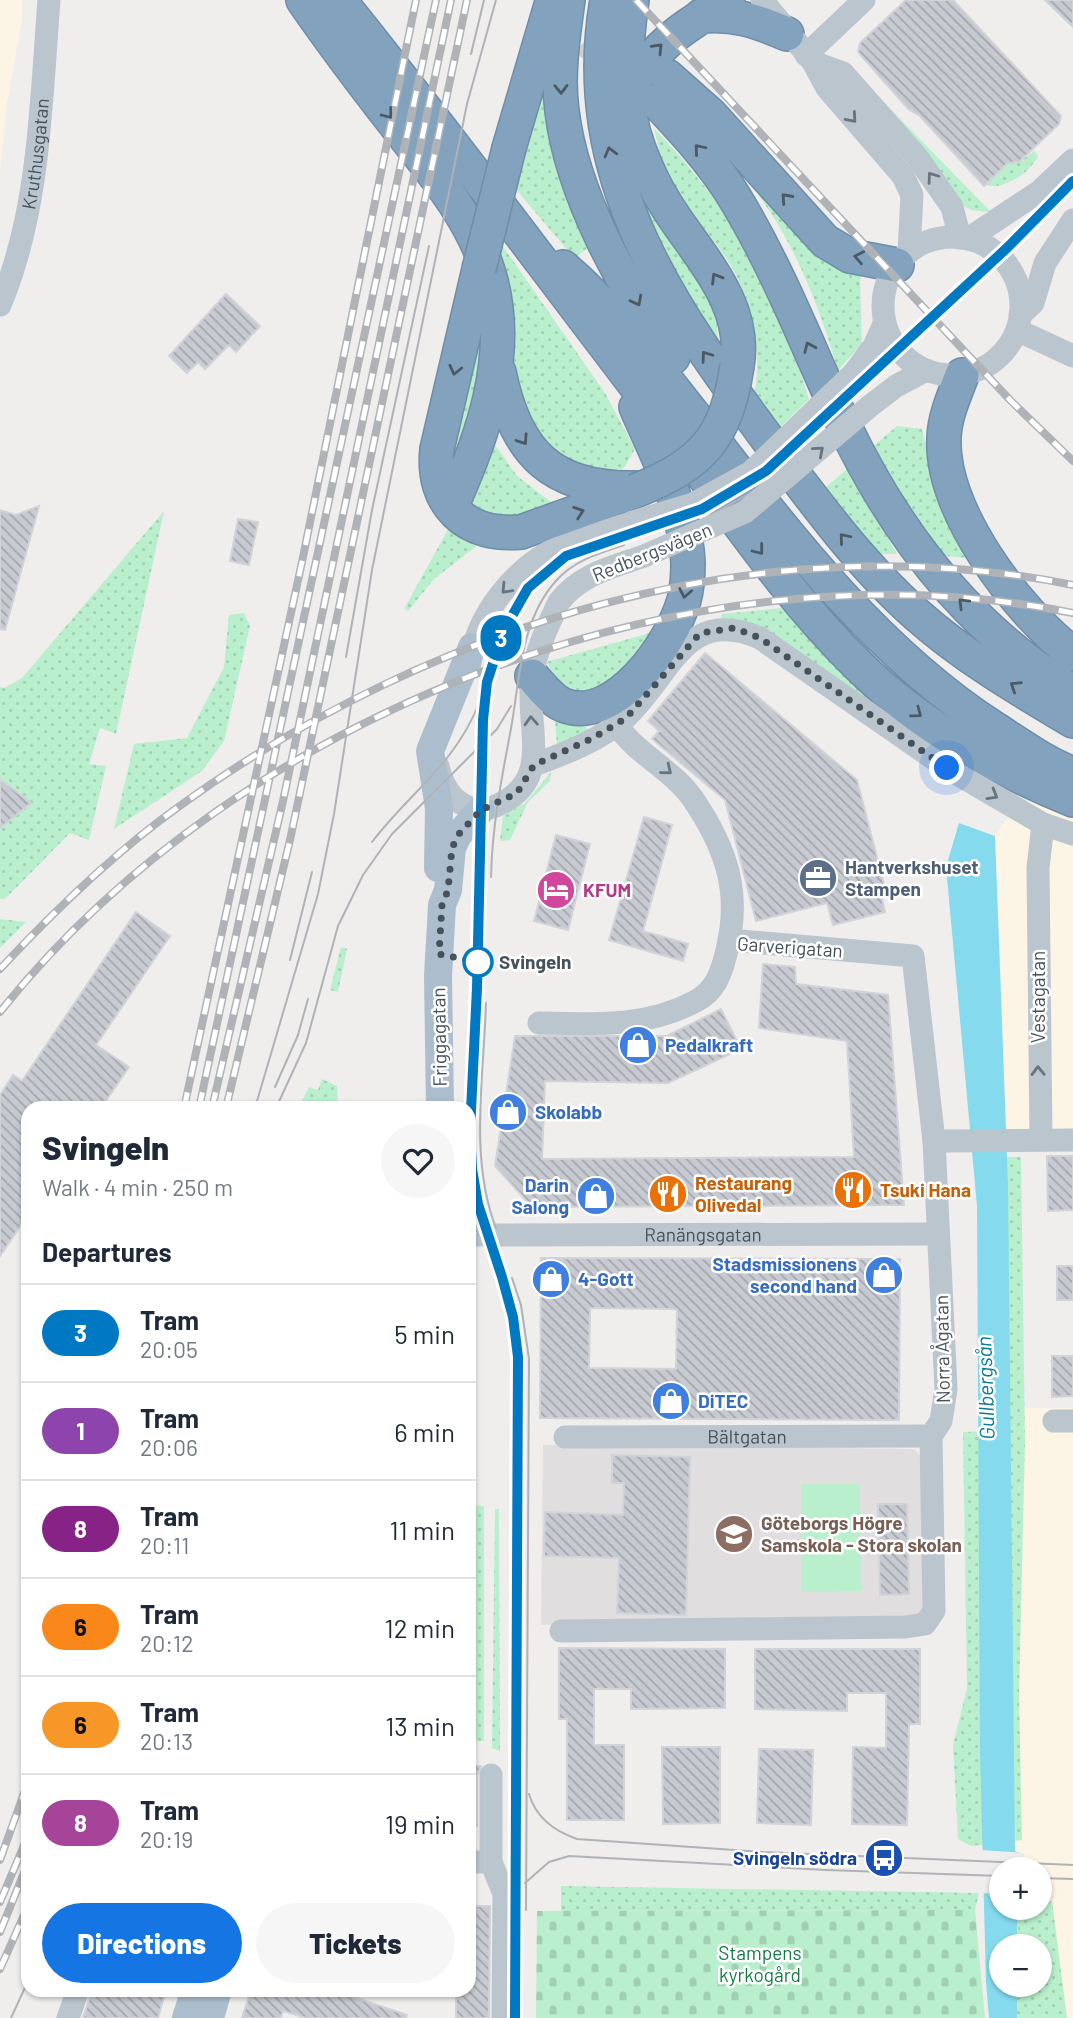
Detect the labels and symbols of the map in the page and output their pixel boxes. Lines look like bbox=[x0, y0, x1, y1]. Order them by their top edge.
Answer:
one-way arrow bbox=[650, 43, 663, 56]
one-way arrow bbox=[553, 84, 569, 95]
street label: Kruthusgatan bbox=[16, 97, 53, 211]
one-way arrow bbox=[379, 106, 392, 119]
one-way arrow bbox=[844, 109, 856, 122]
one-way arrow bbox=[695, 144, 707, 157]
one-way arrow bbox=[603, 146, 618, 158]
one-way arrow bbox=[928, 172, 940, 185]
one-way arrow bbox=[782, 193, 795, 206]
one-way arrow bbox=[853, 250, 865, 265]
one-way arrow bbox=[711, 272, 724, 285]
one-way arrow bbox=[628, 294, 642, 306]
one-way arrow bbox=[803, 342, 817, 354]
one-way arrow bbox=[702, 351, 715, 364]
one-way arrow bbox=[449, 364, 463, 376]
one-way arrow bbox=[515, 432, 527, 445]
one-way arrow bbox=[811, 447, 824, 459]
one-way arrow bbox=[572, 506, 584, 520]
street label: Redbergsvägen bbox=[589, 517, 715, 586]
one-way arrow bbox=[840, 533, 852, 546]
one-way arrow bbox=[750, 543, 763, 555]
one-way arrow bbox=[502, 581, 514, 594]
one-way arrow bbox=[678, 587, 693, 599]
one-way arrow bbox=[958, 599, 971, 612]
line badge: 3 bbox=[478, 615, 524, 661]
one-way arrow bbox=[1009, 682, 1022, 695]
one-way arrow bbox=[909, 704, 922, 717]
one-way arrow bbox=[523, 715, 538, 726]
your location bbox=[929, 750, 964, 785]
one-way arrow bbox=[659, 762, 672, 774]
one-way arrow bbox=[985, 787, 998, 800]
place label: Hantverkshuset Stampen bbox=[845, 855, 979, 900]
office icon: Hantverkshuset Stampen bbox=[797, 857, 839, 899]
hotel icon: KFUM bbox=[535, 869, 577, 911]
place label: KFUM bbox=[583, 878, 631, 901]
street label: Garverigatan bbox=[736, 931, 844, 962]
marker: Svingeln bbox=[463, 947, 493, 977]
place label: Svingeln bbox=[499, 950, 571, 973]
street label: Vestagatan bbox=[1026, 951, 1049, 1043]
street label: Friggagatan bbox=[426, 987, 451, 1087]
shop icon: Pedalkraft bbox=[617, 1024, 659, 1066]
place label: Pedalkraft bbox=[665, 1033, 753, 1056]
one-way arrow bbox=[1030, 1065, 1046, 1076]
shop icon: Skolabb bbox=[487, 1091, 529, 1133]
place label: Skolabb bbox=[535, 1100, 602, 1123]
restaurant icon: Tsuki Hana bbox=[832, 1169, 874, 1211]
place label: Restaurang Olivedal bbox=[695, 1171, 792, 1216]
place label: Darin Salong bbox=[512, 1173, 569, 1218]
restaurant icon: Restaurang Olivedal bbox=[647, 1173, 689, 1215]
shop icon: Darin Salong bbox=[575, 1175, 617, 1217]
place label: Tsuki Hana bbox=[880, 1178, 971, 1201]
street label: Ranängsgatan bbox=[644, 1222, 762, 1246]
place label: Stadsmissionens second hand bbox=[712, 1252, 857, 1297]
shop icon: Stadsmissionens second hand bbox=[863, 1254, 905, 1296]
shop icon: 4-Gott bbox=[530, 1258, 572, 1300]
place label: 4-Gott bbox=[578, 1267, 634, 1290]
street label: Norra Ågatan bbox=[929, 1295, 954, 1403]
water label: Gullbergsån bbox=[970, 1336, 999, 1440]
shop icon: DiTEC bbox=[650, 1380, 692, 1422]
place label: DiTEC bbox=[698, 1389, 748, 1412]
street label: Bältgatan bbox=[707, 1424, 787, 1448]
place label: Göteborgs Högre Samskola - Stora skolan bbox=[761, 1511, 962, 1556]
school or university icon: Göteborgs Högre Samskola - Stora skolan bbox=[713, 1513, 755, 1555]
bus stop icon: Svingeln södra bbox=[863, 1837, 905, 1879]
place label: Svingeln södra bbox=[733, 1846, 857, 1869]
park label: Stampens kyrkogård bbox=[718, 1941, 802, 1986]

